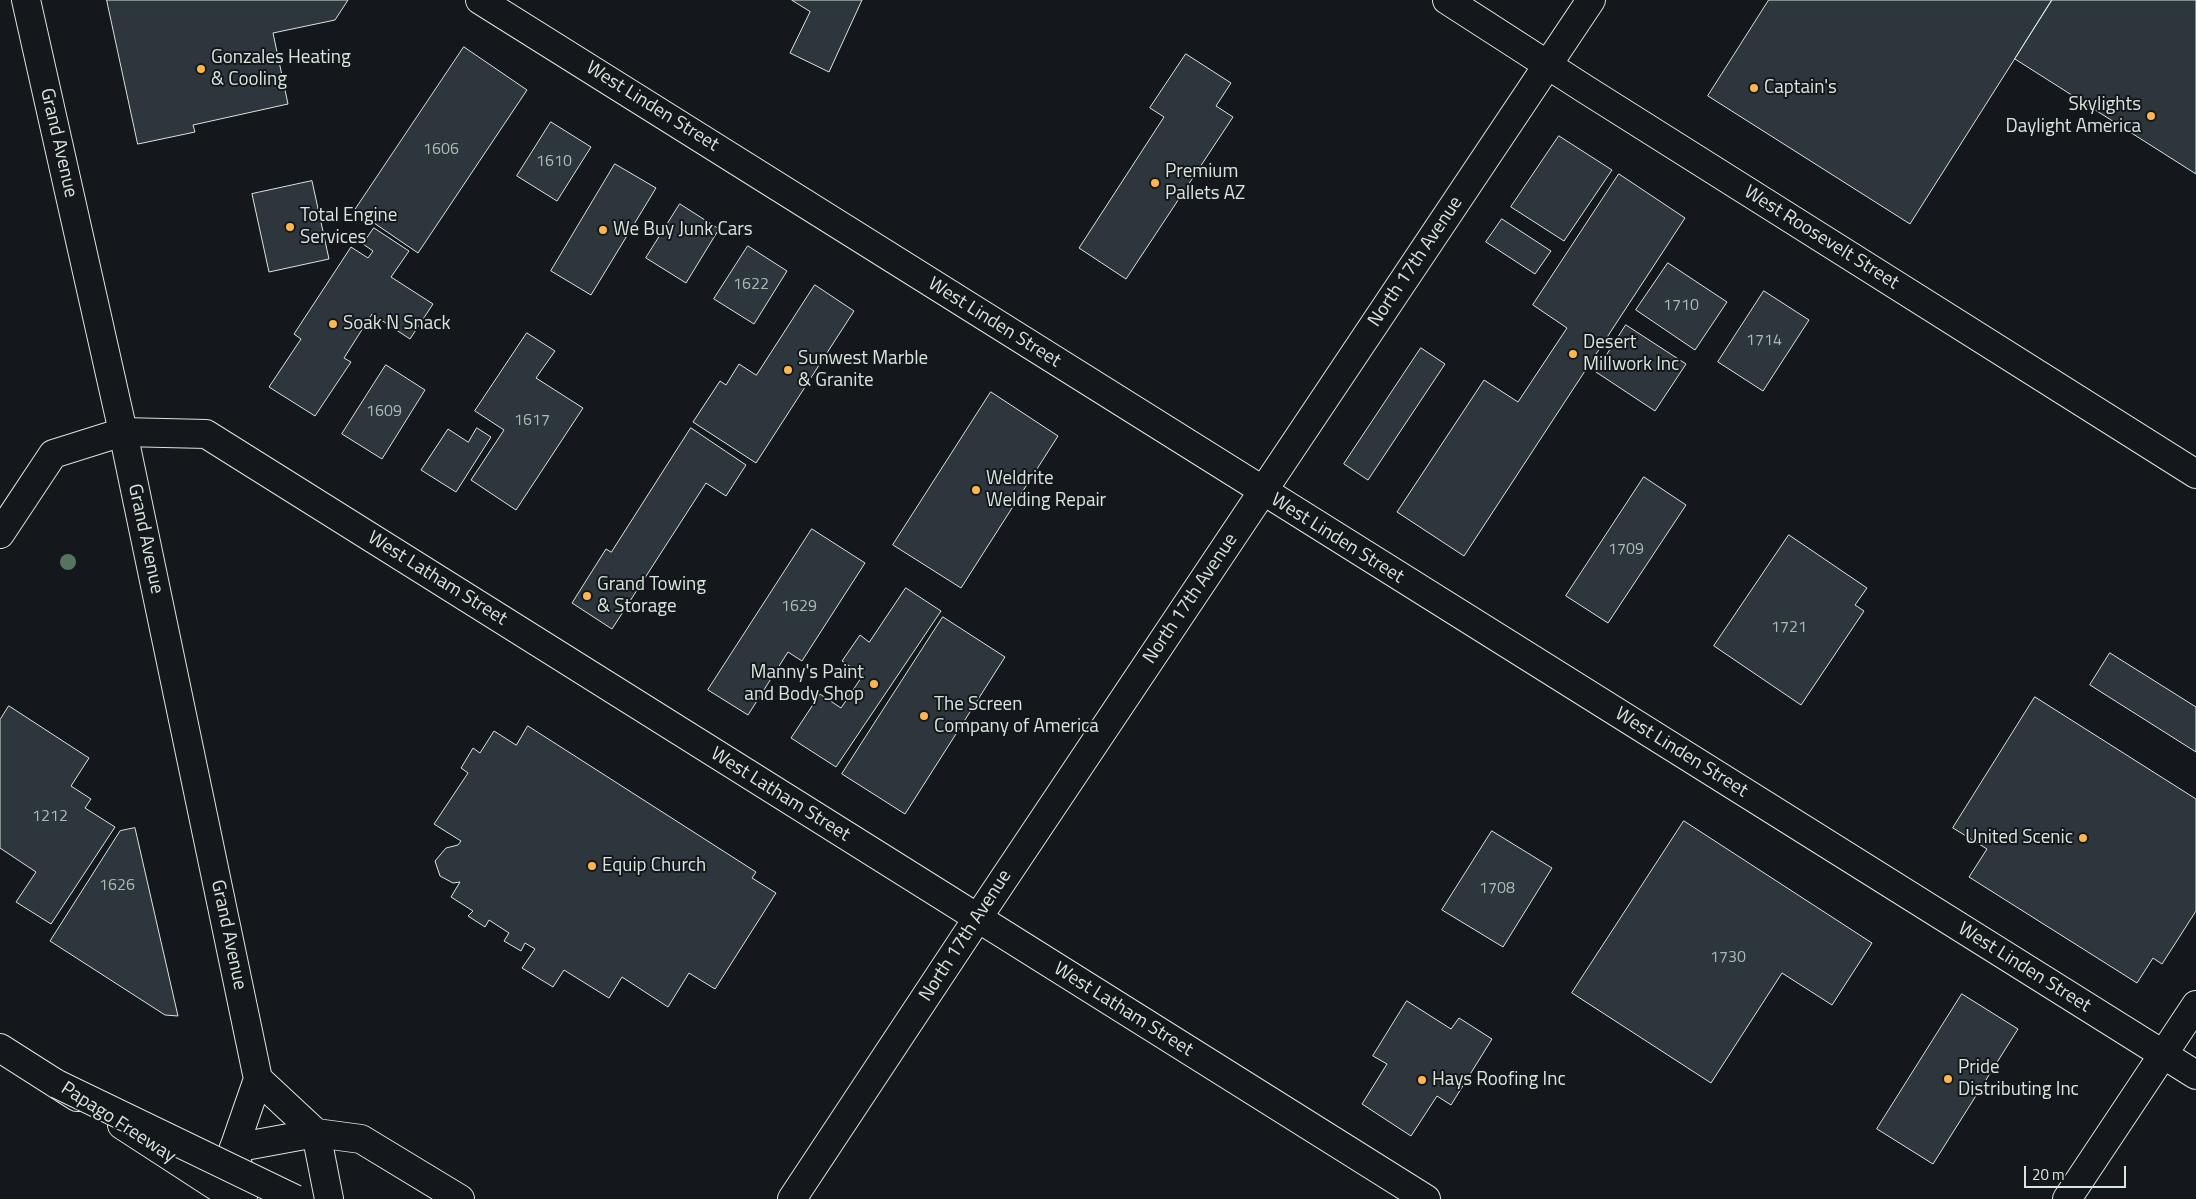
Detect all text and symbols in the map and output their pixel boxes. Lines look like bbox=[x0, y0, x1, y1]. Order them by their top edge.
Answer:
place label: Gonzales Heating & Cooling bbox=[211, 47, 351, 91]
street label: West Linden Street bbox=[581, 57, 723, 157]
marker: Gonzales Heating & Cooling bbox=[195, 63, 207, 75]
place label: Captain's bbox=[1764, 77, 1837, 99]
marker: Captain's bbox=[1748, 82, 1760, 94]
street label: Grand Avenue bbox=[34, 86, 82, 200]
place label: Skylights Daylight America bbox=[2005, 94, 2141, 138]
marker: Skylights Daylight America bbox=[2145, 110, 2157, 122]
house number: 1606 bbox=[423, 140, 459, 160]
house number: 1610 bbox=[536, 152, 572, 172]
place label: Premium Pallets AZ bbox=[1165, 161, 1245, 205]
marker: Premium Pallets AZ bbox=[1149, 177, 1161, 189]
street label: West Roosevelt Street bbox=[1739, 181, 1903, 295]
street label: North 17th Avenue bbox=[1364, 193, 1468, 331]
place label: Total Engine Services bbox=[300, 205, 397, 249]
place label: We Buy Junk Cars bbox=[613, 219, 753, 241]
marker: Total Engine Services bbox=[284, 221, 296, 233]
marker: We Buy Junk Cars bbox=[597, 224, 609, 236]
street label: West Linden Street bbox=[923, 273, 1065, 373]
house number: 1622 bbox=[733, 275, 769, 295]
house number: 1710 bbox=[1663, 296, 1699, 316]
place label: Soak N Snack bbox=[343, 313, 451, 335]
marker: Soak N Snack bbox=[327, 318, 339, 330]
house number: 1714 bbox=[1746, 331, 1782, 351]
place label: Desert Millwork Inc bbox=[1583, 332, 1679, 376]
place label: Sunwest Marble & Granite bbox=[798, 348, 928, 392]
marker: Desert Millwork Inc bbox=[1567, 348, 1579, 360]
marker: Sunwest Marble & Granite bbox=[782, 364, 794, 376]
house number: 1609 bbox=[366, 402, 402, 422]
house number: 1617 bbox=[514, 411, 550, 431]
place label: Weldrite Welding Repair bbox=[986, 468, 1106, 512]
street label: Grand Avenue bbox=[122, 482, 168, 596]
marker: Weldrite Welding Repair bbox=[970, 484, 982, 496]
street label: West Linden Street bbox=[1266, 489, 1408, 589]
street label: West Latham Street bbox=[363, 527, 511, 631]
street label: North 17th Avenue bbox=[1139, 530, 1243, 668]
house number: 1709 bbox=[1608, 540, 1644, 560]
place label: Grand Towing & Storage bbox=[597, 574, 706, 618]
marker: Grand Towing & Storage bbox=[581, 590, 593, 602]
house number: 1629 bbox=[781, 597, 817, 617]
house number: 1721 bbox=[1771, 618, 1807, 638]
place label: Manny's Paint and Body Shop bbox=[744, 662, 864, 706]
marker: Manny's Paint and Body Shop bbox=[868, 678, 880, 690]
place label: The Screen Company of America bbox=[934, 694, 1099, 738]
street label: West Linden Street bbox=[1610, 703, 1752, 803]
marker: The Screen Company of America bbox=[918, 710, 930, 722]
street label: West Latham Street bbox=[706, 743, 854, 847]
house number: 1212 bbox=[32, 807, 68, 827]
place label: United Scenic bbox=[1965, 827, 2073, 849]
marker: United Scenic bbox=[2077, 832, 2089, 844]
place label: Equip Church bbox=[602, 855, 706, 877]
marker: Equip Church bbox=[586, 860, 598, 872]
street label: North 17th Avenue bbox=[915, 866, 1017, 1006]
house number: 1626 bbox=[99, 876, 135, 896]
street label: Grand Avenue bbox=[205, 878, 251, 992]
house number: 1708 bbox=[1479, 879, 1515, 899]
street label: West Linden Street bbox=[1953, 918, 2095, 1018]
house number: 1730 bbox=[1710, 948, 1746, 968]
street label: West Latham Street bbox=[1049, 958, 1197, 1062]
place label: Pride Distributing Inc bbox=[1958, 1057, 2079, 1101]
place label: Hays Roofing Inc bbox=[1432, 1069, 1566, 1091]
marker: Pride Distributing Inc bbox=[1942, 1073, 1954, 1085]
marker: Hays Roofing Inc bbox=[1416, 1074, 1428, 1086]
street label: Papago Freeway bbox=[56, 1077, 180, 1169]
scale bar bbox=[2026, 1156, 2128, 1188]
text: 20 m bbox=[2032, 1163, 2065, 1186]

